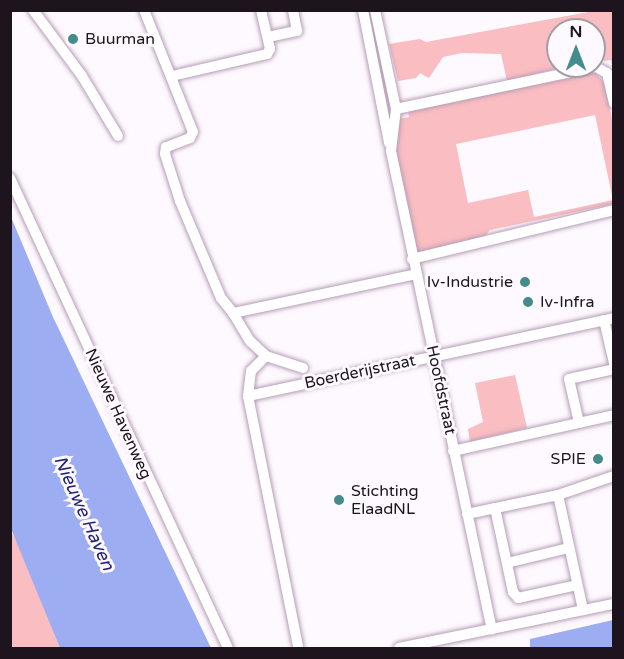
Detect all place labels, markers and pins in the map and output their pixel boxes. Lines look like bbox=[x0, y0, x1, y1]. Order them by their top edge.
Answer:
place label: Buurman bbox=[85, 29, 155, 49]
marker: Buurman bbox=[66, 32, 80, 46]
place label: Iv-Industrie bbox=[427, 272, 513, 292]
marker: Iv-Industrie bbox=[518, 275, 532, 289]
place label: Iv-Infra bbox=[540, 292, 594, 312]
marker: Iv-Infra bbox=[521, 295, 535, 309]
place label: SPIE bbox=[551, 449, 586, 469]
marker: SPIE bbox=[591, 452, 605, 466]
place label: Stichting ElaadNL bbox=[351, 481, 419, 519]
marker: Stichting ElaadNL bbox=[332, 493, 346, 507]

